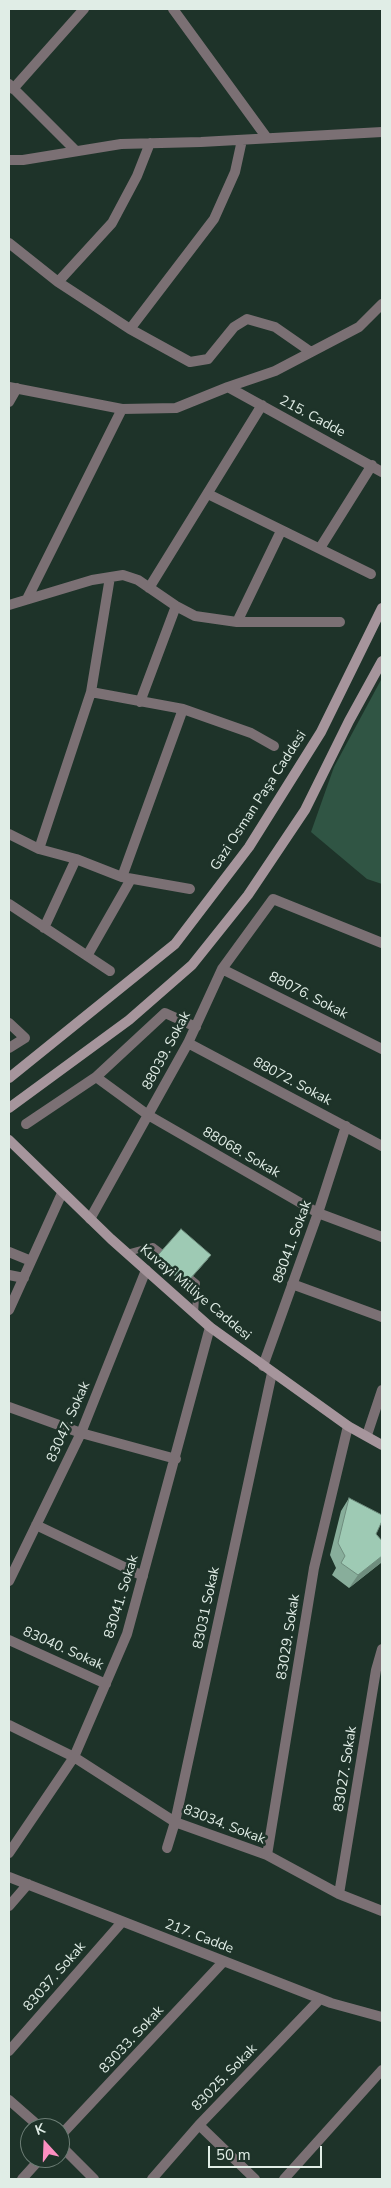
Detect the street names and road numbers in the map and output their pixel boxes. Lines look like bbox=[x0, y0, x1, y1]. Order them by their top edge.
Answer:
street label: 215. Cadde bbox=[276, 393, 348, 441]
street label: Gazi Osman Paşa Caddesi bbox=[207, 728, 311, 874]
street label: 88076. Sokak bbox=[266, 969, 350, 1023]
street label: 88039. Sokak bbox=[139, 1009, 195, 1093]
street label: 88072. Sokak bbox=[250, 1054, 334, 1110]
street label: 88068. Sokak bbox=[199, 1124, 283, 1182]
street label: 88041. Sokak bbox=[270, 1198, 316, 1286]
street label: Kuvayi Milliye Caddesi bbox=[136, 1242, 254, 1344]
street label: 83047. Sokak bbox=[44, 1379, 94, 1465]
street label: 83041. Sokak bbox=[101, 1553, 143, 1641]
street label: 83031 Sokak bbox=[190, 1565, 224, 1651]
street label: 83029. Sokak bbox=[274, 1593, 304, 1681]
street label: 83040. Sokak bbox=[20, 1624, 106, 1674]
street label: 83027. Sokak bbox=[331, 1725, 361, 1813]
street label: 83034. Sokak bbox=[181, 1802, 267, 1848]
street label: 217. Cadde bbox=[162, 1916, 236, 1958]
street label: 83037. Sokak bbox=[20, 1939, 90, 2015]
street label: 83033. Sokak bbox=[96, 2003, 168, 2077]
street label: 83025. Sokak bbox=[189, 2041, 261, 2115]

